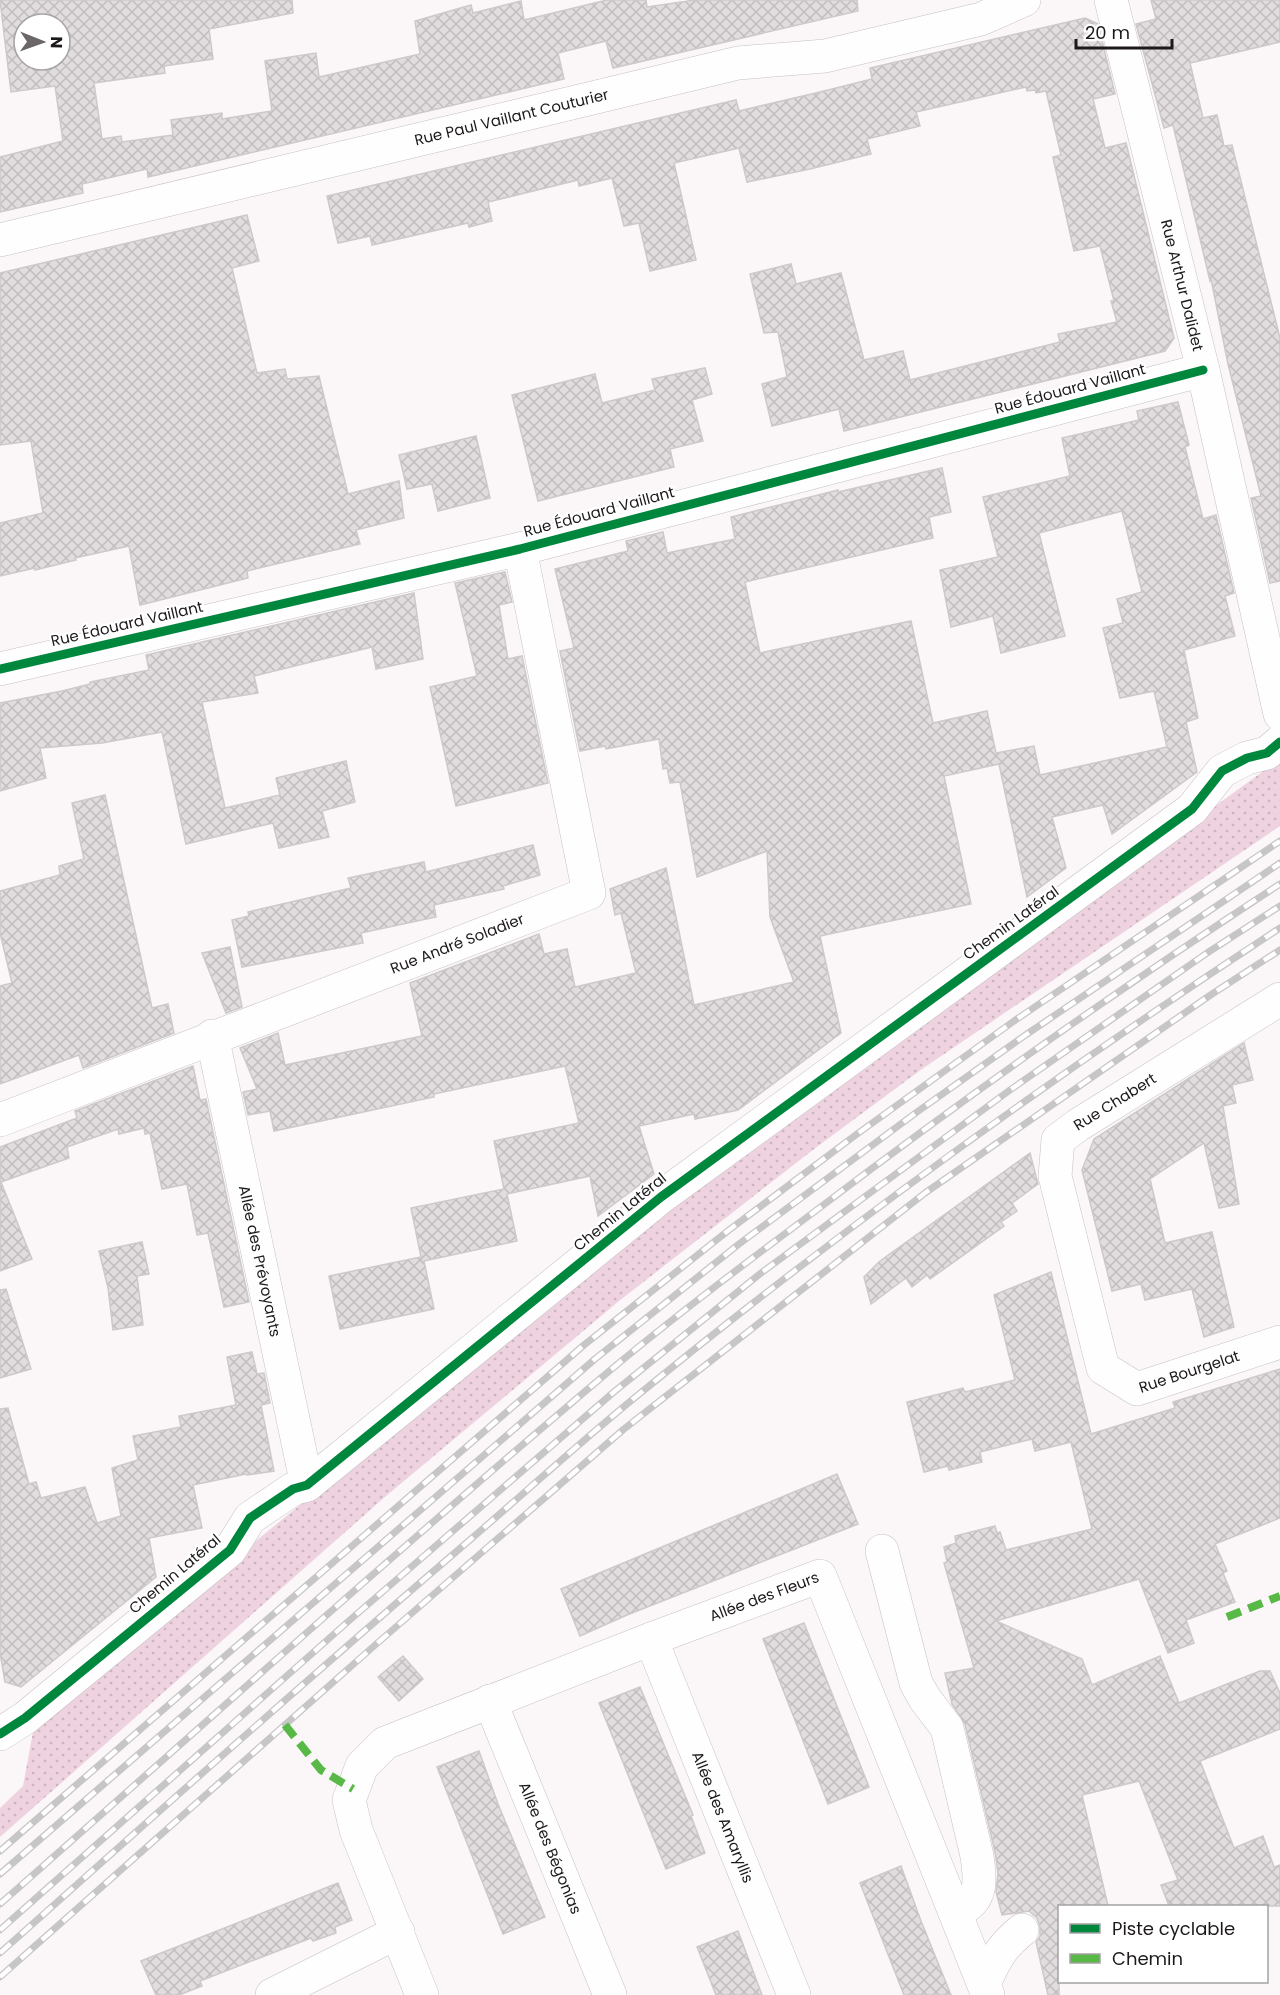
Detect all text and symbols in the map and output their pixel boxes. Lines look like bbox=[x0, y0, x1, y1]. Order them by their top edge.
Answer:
north arrow bbox=[12, 12, 72, 72]
scale bar bbox=[1076, 12, 1172, 50]
text: 20 m bbox=[1085, 20, 1130, 45]
text: N bbox=[45, 36, 68, 48]
street label: Rue Paul Vaillant Couturier bbox=[412, 83, 611, 150]
street label: Rue Arthur Dalidet bbox=[1156, 217, 1209, 353]
street label: Rue Édouard Vaillant bbox=[992, 358, 1148, 419]
street label: Rue Édouard Vaillant bbox=[521, 481, 677, 542]
street label: Rue Édouard Vaillant bbox=[49, 596, 205, 651]
street label: Chemin Latéral bbox=[958, 881, 1063, 965]
street label: Rue André Soladier bbox=[387, 908, 527, 979]
street label: Rue Chabert bbox=[1069, 1068, 1160, 1135]
street label: Chemin Latéral bbox=[569, 1168, 671, 1256]
street label: Allée des Prévoyants bbox=[234, 1183, 286, 1339]
street label: Rue Bourgelat bbox=[1136, 1345, 1242, 1398]
street label: Chemin Latéral bbox=[124, 1529, 225, 1618]
street label: Allée des Fleurs bbox=[707, 1566, 822, 1626]
street label: Allée des Amaryllis bbox=[687, 1748, 759, 1886]
street label: Allée des Bégonias bbox=[514, 1779, 587, 1917]
legend bbox=[1058, 1905, 1268, 1983]
text: Piste cyclable bbox=[1112, 1916, 1235, 1941]
text: Chemin bbox=[1112, 1946, 1183, 1971]

